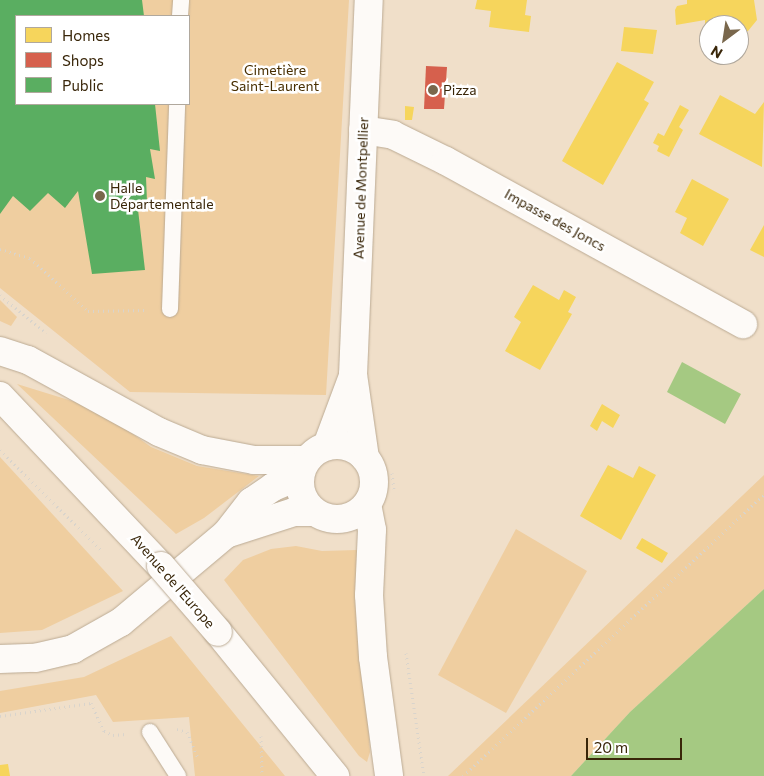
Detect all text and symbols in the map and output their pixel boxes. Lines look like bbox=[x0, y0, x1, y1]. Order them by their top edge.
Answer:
legend bbox=[15, 15, 190, 105]
north arrow bbox=[699, 15, 749, 65]
text: Homes bbox=[62, 26, 110, 44]
text: N bbox=[708, 42, 725, 62]
text: Shops bbox=[62, 51, 104, 69]
park label: Cimetière Saint-Laurent bbox=[231, 62, 319, 94]
text: Public bbox=[62, 76, 104, 94]
place label: Pizza bbox=[443, 82, 477, 98]
marker: Pizza bbox=[427, 84, 439, 96]
street label: Avenue de Montpellier bbox=[350, 117, 372, 259]
place label: Halle Départementale bbox=[110, 180, 214, 212]
street label: Impasse des Joncs bbox=[502, 185, 608, 255]
marker: Halle Départementale bbox=[94, 190, 106, 202]
street label: Avenue de l'Europe bbox=[127, 530, 219, 632]
scale bar bbox=[589, 728, 685, 760]
text: 20 m bbox=[594, 738, 628, 756]

